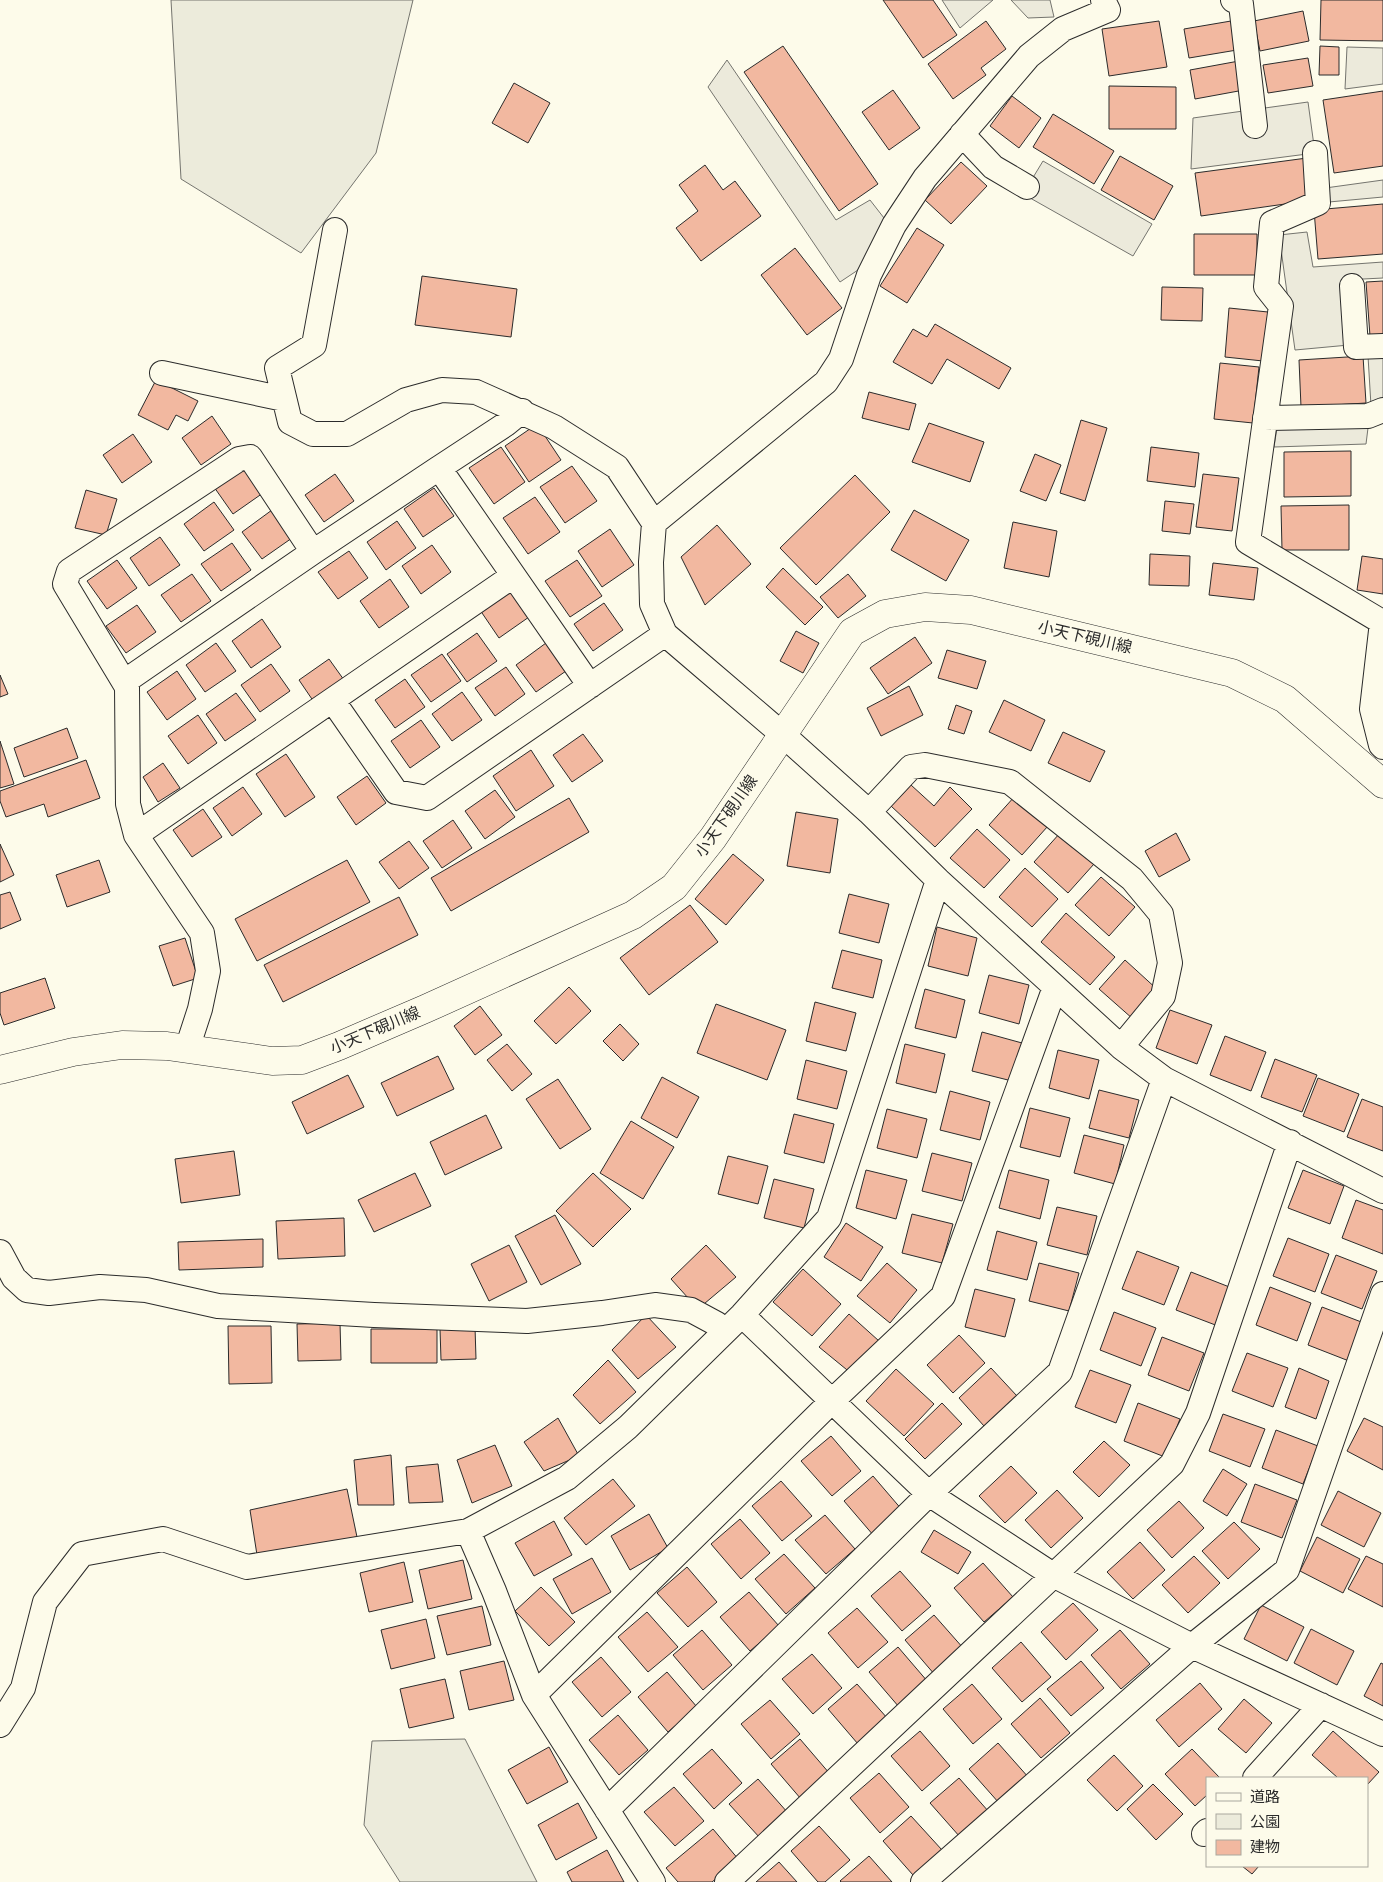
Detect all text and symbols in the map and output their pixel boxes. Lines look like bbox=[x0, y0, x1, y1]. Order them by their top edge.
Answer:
street label: 小天下硯川線 bbox=[1036, 617, 1134, 657]
street label: 小天下硯川線 bbox=[691, 771, 761, 861]
street label: 小天下硯川線 bbox=[327, 1002, 423, 1058]
legend bbox=[1206, 1777, 1368, 1867]
text: 道路 bbox=[1250, 1788, 1280, 1806]
text: 公園 bbox=[1250, 1813, 1280, 1831]
text: 建物 bbox=[1250, 1838, 1280, 1856]

